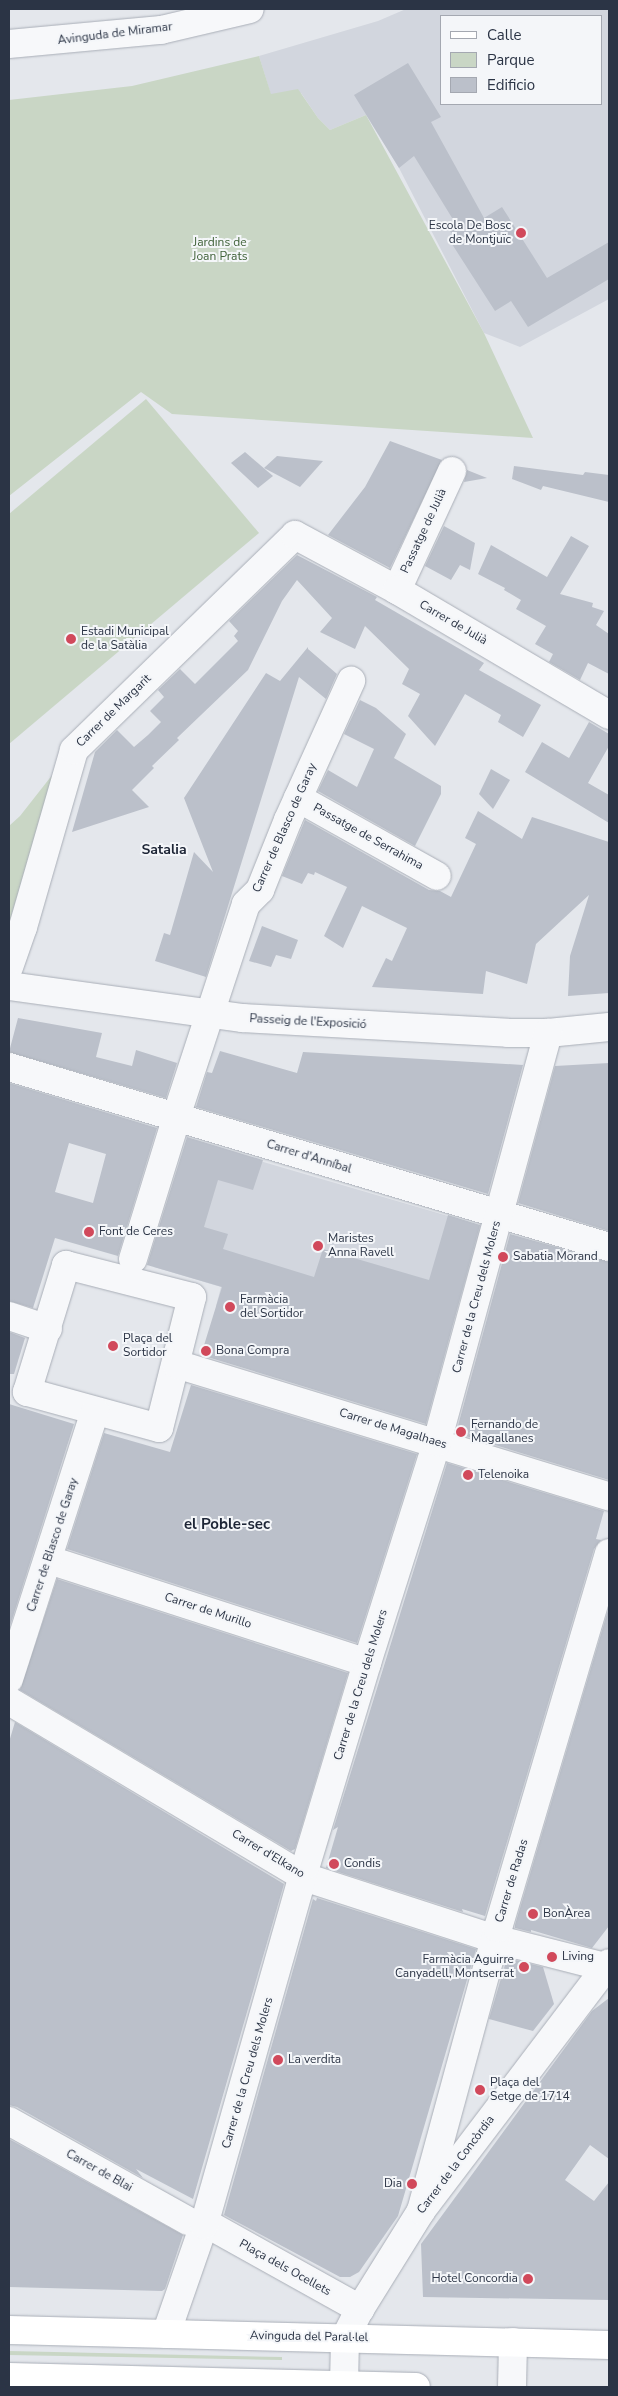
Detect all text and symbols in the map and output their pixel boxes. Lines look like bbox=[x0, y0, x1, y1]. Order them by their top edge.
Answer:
legend bbox=[440, 15, 603, 105]
street label: Avinguda de Miramar bbox=[57, 20, 173, 48]
text: Calle bbox=[487, 25, 522, 45]
text: Parque bbox=[487, 50, 535, 70]
text: Edificio bbox=[487, 75, 535, 95]
place label: Escola De Bosc de Montjuïc bbox=[429, 219, 511, 247]
marker: Escola De Bosc de Montjuïc bbox=[515, 227, 527, 239]
park label: Jardins de Joan Prats bbox=[193, 236, 247, 264]
street label: Passatge de Julià bbox=[398, 486, 450, 576]
street label: Carrer de Julià bbox=[416, 598, 490, 648]
place label: Estadi Municipal de la Satàlia bbox=[81, 625, 169, 653]
marker: Estadi Municipal de la Satàlia bbox=[65, 633, 77, 645]
street label: Carrer de Margarit bbox=[74, 672, 154, 750]
street label: Carrer de Blasco de Garay bbox=[250, 761, 320, 895]
street label: Passatge de Serrahima bbox=[310, 801, 426, 873]
district label: Satalia bbox=[141, 842, 187, 858]
street label: Passeig de l'Exposició bbox=[249, 1012, 367, 1032]
street label: Carrer d'Anníbal bbox=[265, 1137, 353, 1177]
street label: Carrer de la Creu dels Molers bbox=[450, 1219, 504, 1375]
place label: Font de Ceres bbox=[99, 1225, 173, 1239]
marker: Font de Ceres bbox=[83, 1226, 95, 1238]
place label: Maristes Anna Ravell bbox=[328, 1232, 394, 1260]
marker: Maristes Anna Ravell bbox=[312, 1240, 324, 1252]
place label: Sabatia Morand bbox=[513, 1250, 598, 1264]
marker: Sabatia Morand bbox=[497, 1251, 509, 1263]
place label: Farmàcia del Sortidor bbox=[240, 1293, 304, 1321]
marker: Farmàcia del Sortidor bbox=[224, 1301, 236, 1313]
place label: Plaça del Sortidor bbox=[123, 1332, 172, 1360]
marker: Plaça del Sortidor bbox=[107, 1340, 119, 1352]
place label: Bona Compra bbox=[216, 1344, 289, 1358]
marker: Bona Compra bbox=[200, 1345, 212, 1357]
street label: Carrer de Magalhaes bbox=[337, 1406, 449, 1452]
place label: Fernando de Magallanes bbox=[471, 1418, 538, 1446]
marker: Fernando de Magallanes bbox=[455, 1426, 467, 1438]
place label: Telenoika bbox=[478, 1468, 529, 1482]
marker: Telenoika bbox=[462, 1469, 474, 1481]
street label: Carrer de Blasco de Garay bbox=[24, 1476, 82, 1614]
district label: el Poble-sec bbox=[184, 1516, 270, 1534]
street label: Carrer de Murillo bbox=[163, 1590, 253, 1632]
street label: Carrer de la Creu dels Molers bbox=[331, 1608, 391, 1762]
street label: Carrer d'Elkano bbox=[229, 1827, 307, 1881]
street label: Carrer de Radas bbox=[492, 1838, 532, 1924]
place label: Condis bbox=[344, 1857, 381, 1871]
marker: Condis bbox=[328, 1858, 340, 1870]
place label: BonÀrea bbox=[543, 1907, 590, 1921]
marker: BonÀrea bbox=[527, 1908, 539, 1920]
place label: Living bbox=[562, 1950, 594, 1964]
marker: Living bbox=[546, 1951, 558, 1963]
place label: Farmàcia Aguirre Canyadell, Montserrat bbox=[395, 1953, 514, 1981]
marker: Farmàcia Aguirre Canyadell, Montserrat bbox=[518, 1961, 530, 1973]
street label: Carrer de la Creu dels Molers bbox=[219, 1996, 277, 2150]
place label: La verdita bbox=[288, 2053, 341, 2067]
marker: La verdita bbox=[272, 2054, 284, 2066]
place label: Plaça del Setge de 1714 bbox=[490, 2076, 570, 2104]
marker: Plaça del Setge de 1714 bbox=[474, 2084, 486, 2096]
street label: Carrer de la Concòrdia bbox=[414, 2113, 498, 2217]
street label: Carrer de Blai bbox=[63, 2147, 135, 2195]
place label: Dia bbox=[384, 2177, 402, 2191]
marker: Dia bbox=[406, 2178, 418, 2190]
street label: Plaça dels Ocellets bbox=[237, 2237, 333, 2299]
place label: Hotel Concordia bbox=[431, 2272, 518, 2286]
marker: Hotel Concordia bbox=[522, 2273, 534, 2285]
street label: Avinguda del Paral·lel bbox=[250, 2329, 368, 2345]

